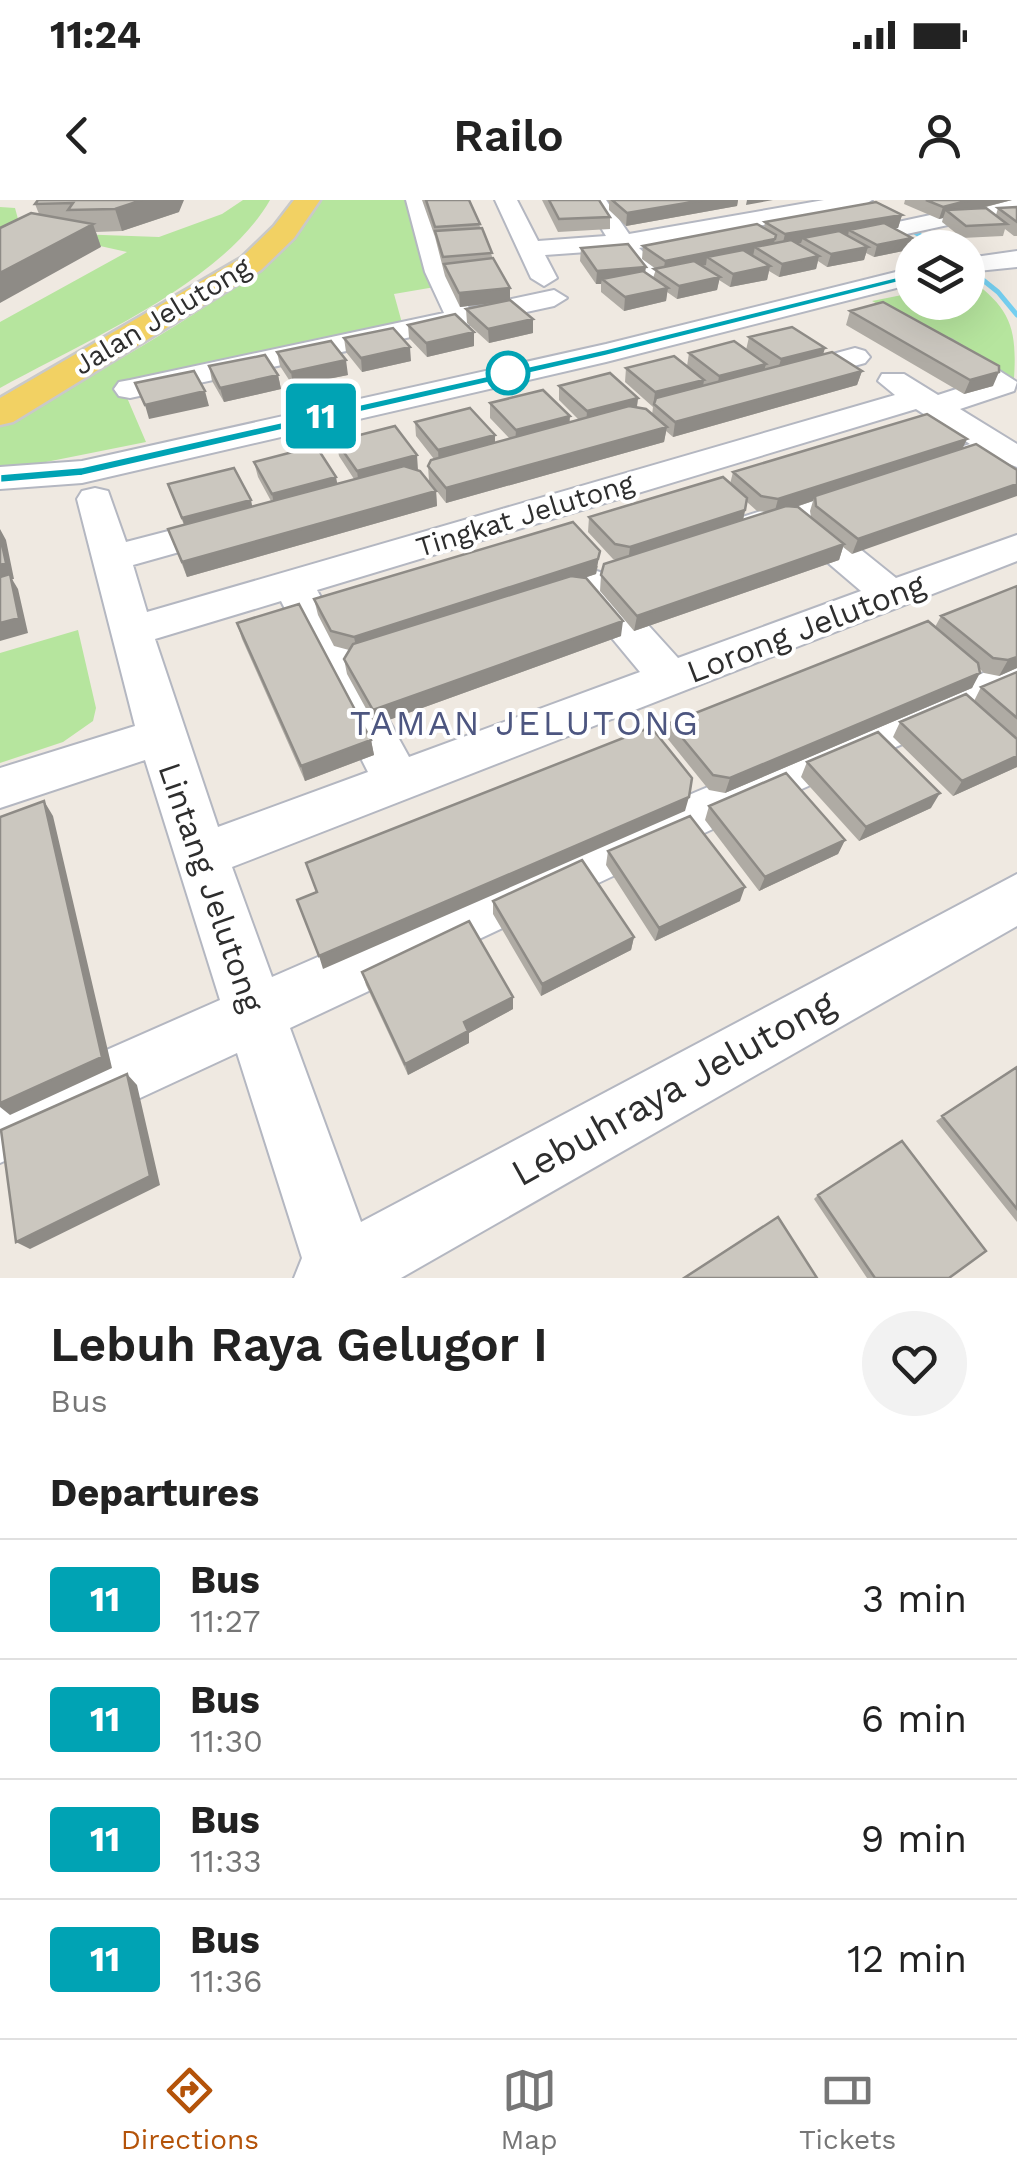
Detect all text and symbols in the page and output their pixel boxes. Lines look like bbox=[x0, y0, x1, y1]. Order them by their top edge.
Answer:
text: 11:24 bbox=[50, 13, 141, 57]
icon: back bbox=[50, 108, 105, 163]
icon: person bbox=[912, 108, 967, 163]
text: Railo bbox=[453, 109, 564, 162]
map controls bbox=[895, 230, 985, 320]
button: layers bbox=[895, 230, 985, 320]
street label: Jalan Jelutong bbox=[68, 250, 256, 382]
unlabelled marker bbox=[487, 352, 529, 394]
line badge: 11 bbox=[276, 384, 366, 448]
text: 11 bbox=[306, 395, 336, 437]
street label: Tingkat Jelutong bbox=[412, 466, 638, 564]
street label: Lorong Jelutong bbox=[682, 565, 931, 691]
district label: TAMAN JELUTONG bbox=[350, 702, 700, 744]
street label: Lintang Jelutong bbox=[151, 757, 272, 1018]
street label: Lebuhraya Jelutong bbox=[504, 980, 843, 1195]
button: heart bbox=[862, 1311, 967, 1416]
text: Lebuh Raya Gelugor I bbox=[50, 1316, 548, 1373]
text: Bus bbox=[50, 1382, 108, 1420]
text: Departures bbox=[50, 1471, 259, 1515]
text: Bus bbox=[190, 1558, 260, 1602]
text: 3 min bbox=[862, 1577, 967, 1621]
text: 11 bbox=[90, 1578, 120, 1620]
text: 11:27 bbox=[190, 1602, 260, 1640]
text: Bus bbox=[190, 1678, 260, 1722]
text: 6 min bbox=[861, 1697, 967, 1741]
text: 11 bbox=[90, 1698, 120, 1740]
text: 11:30 bbox=[190, 1722, 263, 1760]
text: Bus bbox=[190, 1798, 260, 1842]
text: 9 min bbox=[861, 1817, 967, 1861]
text: 11 bbox=[90, 1818, 120, 1860]
text: 11:33 bbox=[190, 1842, 262, 1880]
text: Bus bbox=[190, 1918, 260, 1962]
text: 12 min bbox=[847, 1937, 967, 1981]
text: 11 bbox=[90, 1938, 120, 1980]
text: 11:36 bbox=[190, 1962, 263, 2000]
tab: Directions bbox=[121, 2063, 259, 2156]
tab: Map bbox=[501, 2063, 558, 2156]
tab: Tickets bbox=[799, 2063, 896, 2156]

